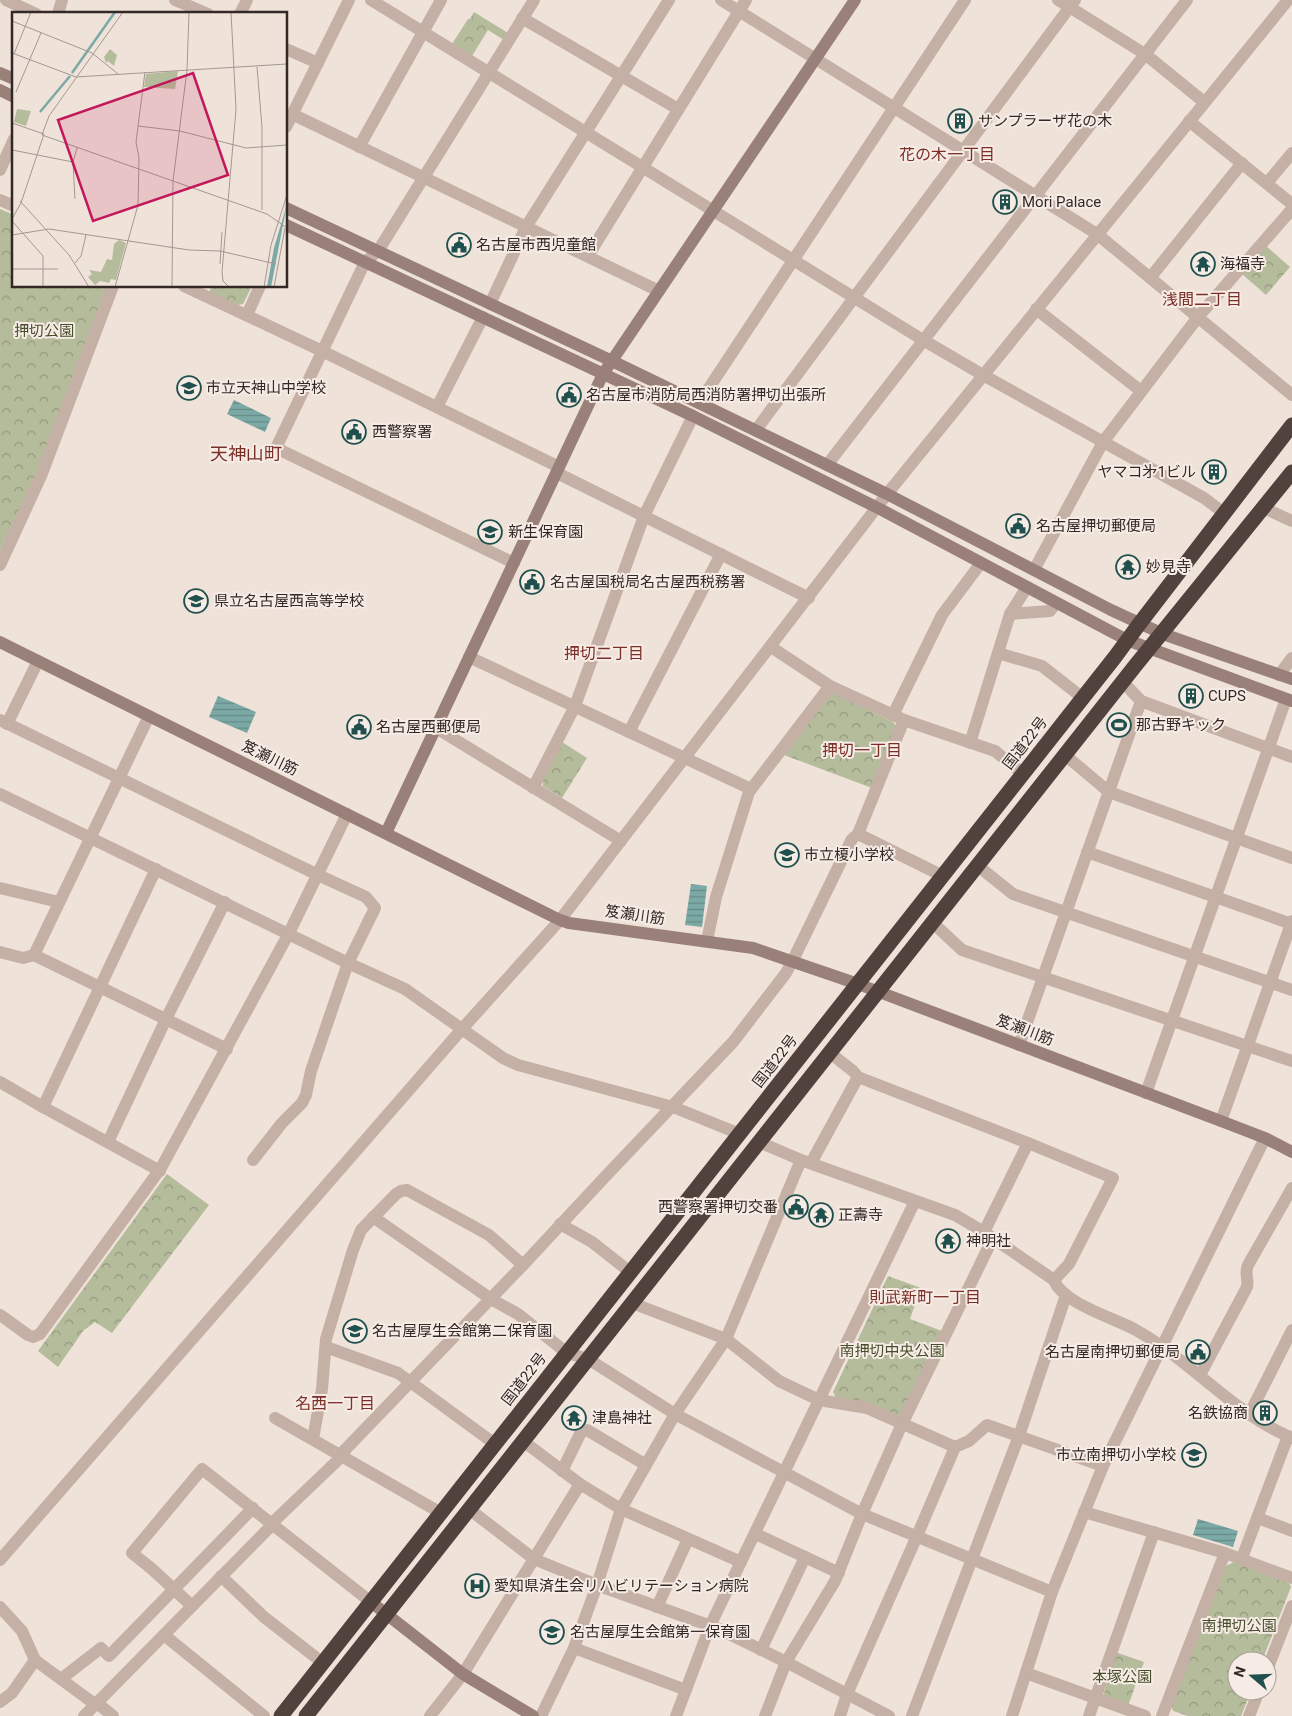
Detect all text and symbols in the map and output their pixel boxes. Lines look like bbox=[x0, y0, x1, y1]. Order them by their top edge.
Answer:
inset map bbox=[12, 12, 288, 288]
building icon: サンプラーザ花の木 bbox=[947, 108, 973, 134]
place label: サンプラーザ花の木 bbox=[978, 112, 1112, 130]
district label: 花の木一丁目 bbox=[899, 145, 995, 164]
building icon: Mori Palace bbox=[992, 189, 1018, 215]
place label: Mori Palace bbox=[1022, 193, 1101, 211]
public building icon: 名古屋市西児童館 bbox=[446, 232, 472, 258]
place label: 名古屋市西児童館 bbox=[476, 236, 596, 254]
temple icon: 海福寺 bbox=[1190, 251, 1216, 277]
place label: 海福寺 bbox=[1220, 255, 1265, 273]
district label: 浅間二丁目 bbox=[1162, 290, 1242, 309]
park label: 押切公園 bbox=[14, 322, 74, 340]
school or university icon: 市立天神山中学校 bbox=[176, 375, 202, 401]
place label: 市立天神山中学校 bbox=[206, 379, 326, 397]
public building icon: 名古屋市消防局西消防署押切出張所 bbox=[556, 382, 582, 408]
place label: 名古屋市消防局西消防署押切出張所 bbox=[586, 386, 826, 404]
public building icon: 西警察署 bbox=[341, 419, 367, 445]
place label: 西警察署 bbox=[372, 423, 432, 441]
district label: 天神山町 bbox=[210, 443, 282, 464]
building icon: ヤマコ㐧1ビル bbox=[1201, 459, 1227, 485]
place label: ヤマコ㐧1ビル bbox=[1098, 463, 1196, 481]
public building icon: 名古屋押切郵便局 bbox=[1005, 513, 1031, 539]
place label: 名古屋押切郵便局 bbox=[1036, 517, 1156, 535]
school or university icon: 新生保育園 bbox=[477, 519, 503, 545]
place label: 新生保育園 bbox=[508, 523, 583, 541]
temple icon: 妙見寺 bbox=[1115, 554, 1141, 580]
place label: 妙見寺 bbox=[1146, 558, 1191, 576]
public building icon: 名古屋国税局名古屋西税務署 bbox=[519, 569, 545, 595]
place label: 名古屋国税局名古屋西税務署 bbox=[550, 573, 745, 591]
school or university icon: 県立名古屋西高等学校 bbox=[183, 588, 209, 614]
place label: 県立名古屋西高等学校 bbox=[214, 592, 364, 610]
district label: 押切二丁目 bbox=[564, 644, 644, 663]
building icon: CUPS bbox=[1178, 683, 1204, 709]
place label: CUPS bbox=[1208, 687, 1246, 705]
sports icon: 那古野キック bbox=[1106, 712, 1132, 738]
street label: 国道22号 bbox=[999, 713, 1051, 773]
public building icon: 名古屋西郵便局 bbox=[346, 714, 372, 740]
place label: 那古野キック bbox=[1136, 716, 1226, 734]
place label: 名古屋西郵便局 bbox=[376, 718, 481, 736]
street label: 笈瀬川筋 bbox=[239, 737, 301, 779]
district label: 押切一丁目 bbox=[822, 741, 902, 760]
school or university icon: 市立榎小学校 bbox=[774, 842, 800, 868]
place label: 市立榎小学校 bbox=[804, 846, 894, 864]
street label: 笈瀬川筋 bbox=[604, 902, 666, 928]
street label: 笈瀬川筋 bbox=[994, 1011, 1056, 1049]
street label: 国道22号 bbox=[749, 1031, 801, 1091]
public building icon: 西警察署押切交番 bbox=[783, 1194, 809, 1220]
place label: 西警察署押切交番 bbox=[658, 1198, 778, 1216]
temple icon: 正壽寺 bbox=[808, 1202, 834, 1228]
place label: 正壽寺 bbox=[838, 1206, 883, 1224]
temple icon: 神明社 bbox=[935, 1228, 961, 1254]
place label: 神明社 bbox=[966, 1232, 1011, 1250]
district label: 則武新町一丁目 bbox=[869, 1288, 981, 1307]
school or university icon: 名古屋厚生会館第二保育園 bbox=[342, 1318, 368, 1344]
place label: 名古屋厚生会館第二保育園 bbox=[372, 1322, 552, 1340]
public building icon: 名古屋南押切郵便局 bbox=[1185, 1339, 1211, 1365]
park label: 南押切中央公園 bbox=[839, 1342, 945, 1360]
place label: 名古屋南押切郵便局 bbox=[1045, 1343, 1180, 1361]
street label: 国道22号 bbox=[498, 1349, 550, 1409]
district label: 名西一丁目 bbox=[295, 1394, 375, 1413]
building icon: 名鉄協商 bbox=[1252, 1400, 1278, 1426]
place label: 名鉄協商 bbox=[1188, 1404, 1248, 1422]
temple icon: 津島神社 bbox=[561, 1405, 587, 1431]
place label: 津島神社 bbox=[592, 1409, 652, 1427]
school or university icon: 市立南押切小学校 bbox=[1181, 1442, 1207, 1468]
place label: 市立南押切小学校 bbox=[1056, 1446, 1176, 1464]
hospital icon: 愛知県済生会リハビリテーション病院 bbox=[464, 1573, 490, 1599]
place label: 愛知県済生会リハビリテーション病院 bbox=[494, 1577, 749, 1595]
park label: 南押切公園 bbox=[1201, 1617, 1277, 1635]
school or university icon: 名古屋厚生会館第一保育園 bbox=[539, 1619, 565, 1645]
place label: 名古屋厚生会館第一保育園 bbox=[570, 1623, 750, 1641]
north arrow bbox=[1227, 1651, 1277, 1701]
text: N bbox=[1231, 1664, 1249, 1679]
park label: 本塚公園 bbox=[1092, 1668, 1152, 1686]

